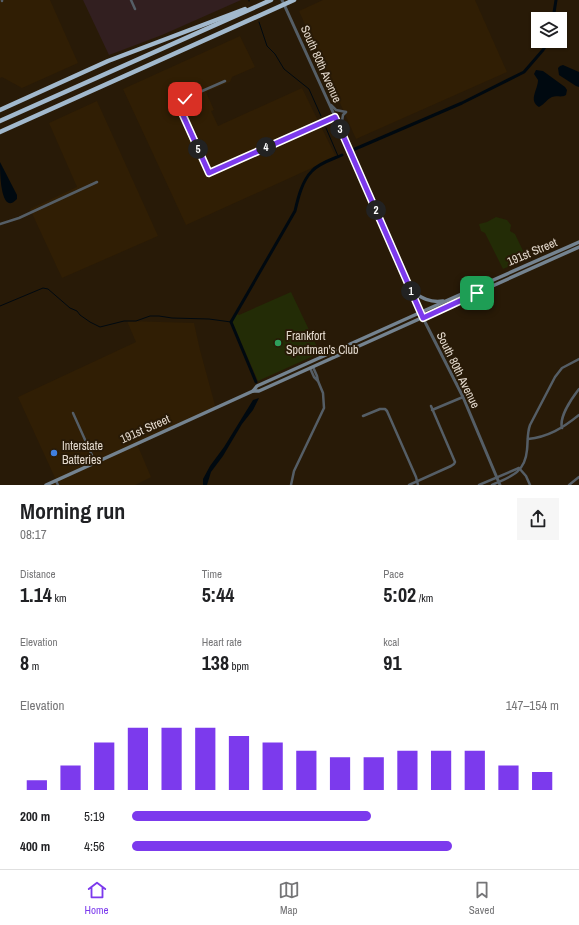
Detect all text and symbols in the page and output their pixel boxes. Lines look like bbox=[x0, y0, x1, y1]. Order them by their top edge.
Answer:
map controls bbox=[531, 12, 567, 48]
button: layers bbox=[531, 12, 567, 48]
street label: South 80th Avenue bbox=[297, 23, 345, 105]
pin bbox=[168, 82, 202, 116]
icon: check bbox=[174, 88, 196, 110]
pin: 3 bbox=[330, 119, 350, 139]
text: 3 bbox=[337, 122, 343, 136]
pin: 4 bbox=[256, 137, 276, 157]
pin: 5 bbox=[188, 139, 208, 159]
text: 4 bbox=[263, 140, 269, 154]
text: 5 bbox=[195, 142, 201, 156]
pin: 2 bbox=[366, 200, 386, 220]
text: 2 bbox=[373, 203, 379, 217]
street label: 191st Street bbox=[504, 234, 560, 270]
pin bbox=[460, 276, 494, 310]
pin: 1 bbox=[401, 281, 421, 301]
icon: arrive bbox=[466, 282, 488, 304]
text: 1 bbox=[408, 284, 414, 298]
place label: Frankfort Sportman's Club bbox=[286, 328, 358, 358]
street label: South 80th Avenue bbox=[433, 329, 483, 411]
marker: Frankfort Sportman's Club bbox=[273, 338, 283, 348]
street label: 191st Street bbox=[118, 411, 173, 447]
place label: Interstate Batteries bbox=[62, 438, 103, 468]
marker: Interstate Batteries bbox=[49, 448, 59, 458]
text: Morning run bbox=[20, 496, 125, 526]
button: share bbox=[517, 498, 559, 540]
text: 08:17 bbox=[20, 526, 47, 543]
text: Distance bbox=[20, 567, 56, 581]
text: Time bbox=[202, 567, 222, 581]
text: Pace bbox=[383, 567, 404, 581]
text: 1.14 bbox=[20, 581, 52, 608]
text: 5:44 bbox=[202, 581, 234, 608]
text: 5:02 bbox=[383, 581, 416, 608]
text: km bbox=[52, 591, 66, 605]
text: /km bbox=[416, 591, 433, 605]
text: Elevation bbox=[20, 635, 58, 649]
text: Heart rate bbox=[202, 635, 242, 649]
text: kcal bbox=[383, 635, 399, 649]
text: 8 bbox=[20, 649, 29, 676]
text: 138 bbox=[202, 649, 229, 676]
text: 91 bbox=[383, 649, 402, 676]
text: m bbox=[29, 659, 39, 673]
text: bpm bbox=[229, 659, 249, 673]
text: Elevation bbox=[20, 697, 64, 714]
text: 147–154 m bbox=[506, 697, 559, 714]
text: 200 m bbox=[20, 808, 50, 825]
text: 5:19 bbox=[84, 808, 105, 825]
text: 400 m bbox=[20, 838, 50, 855]
text: 4:56 bbox=[84, 838, 105, 855]
tab: Home bbox=[85, 879, 109, 917]
tab: Map bbox=[278, 879, 300, 917]
tab: Saved bbox=[469, 879, 494, 917]

